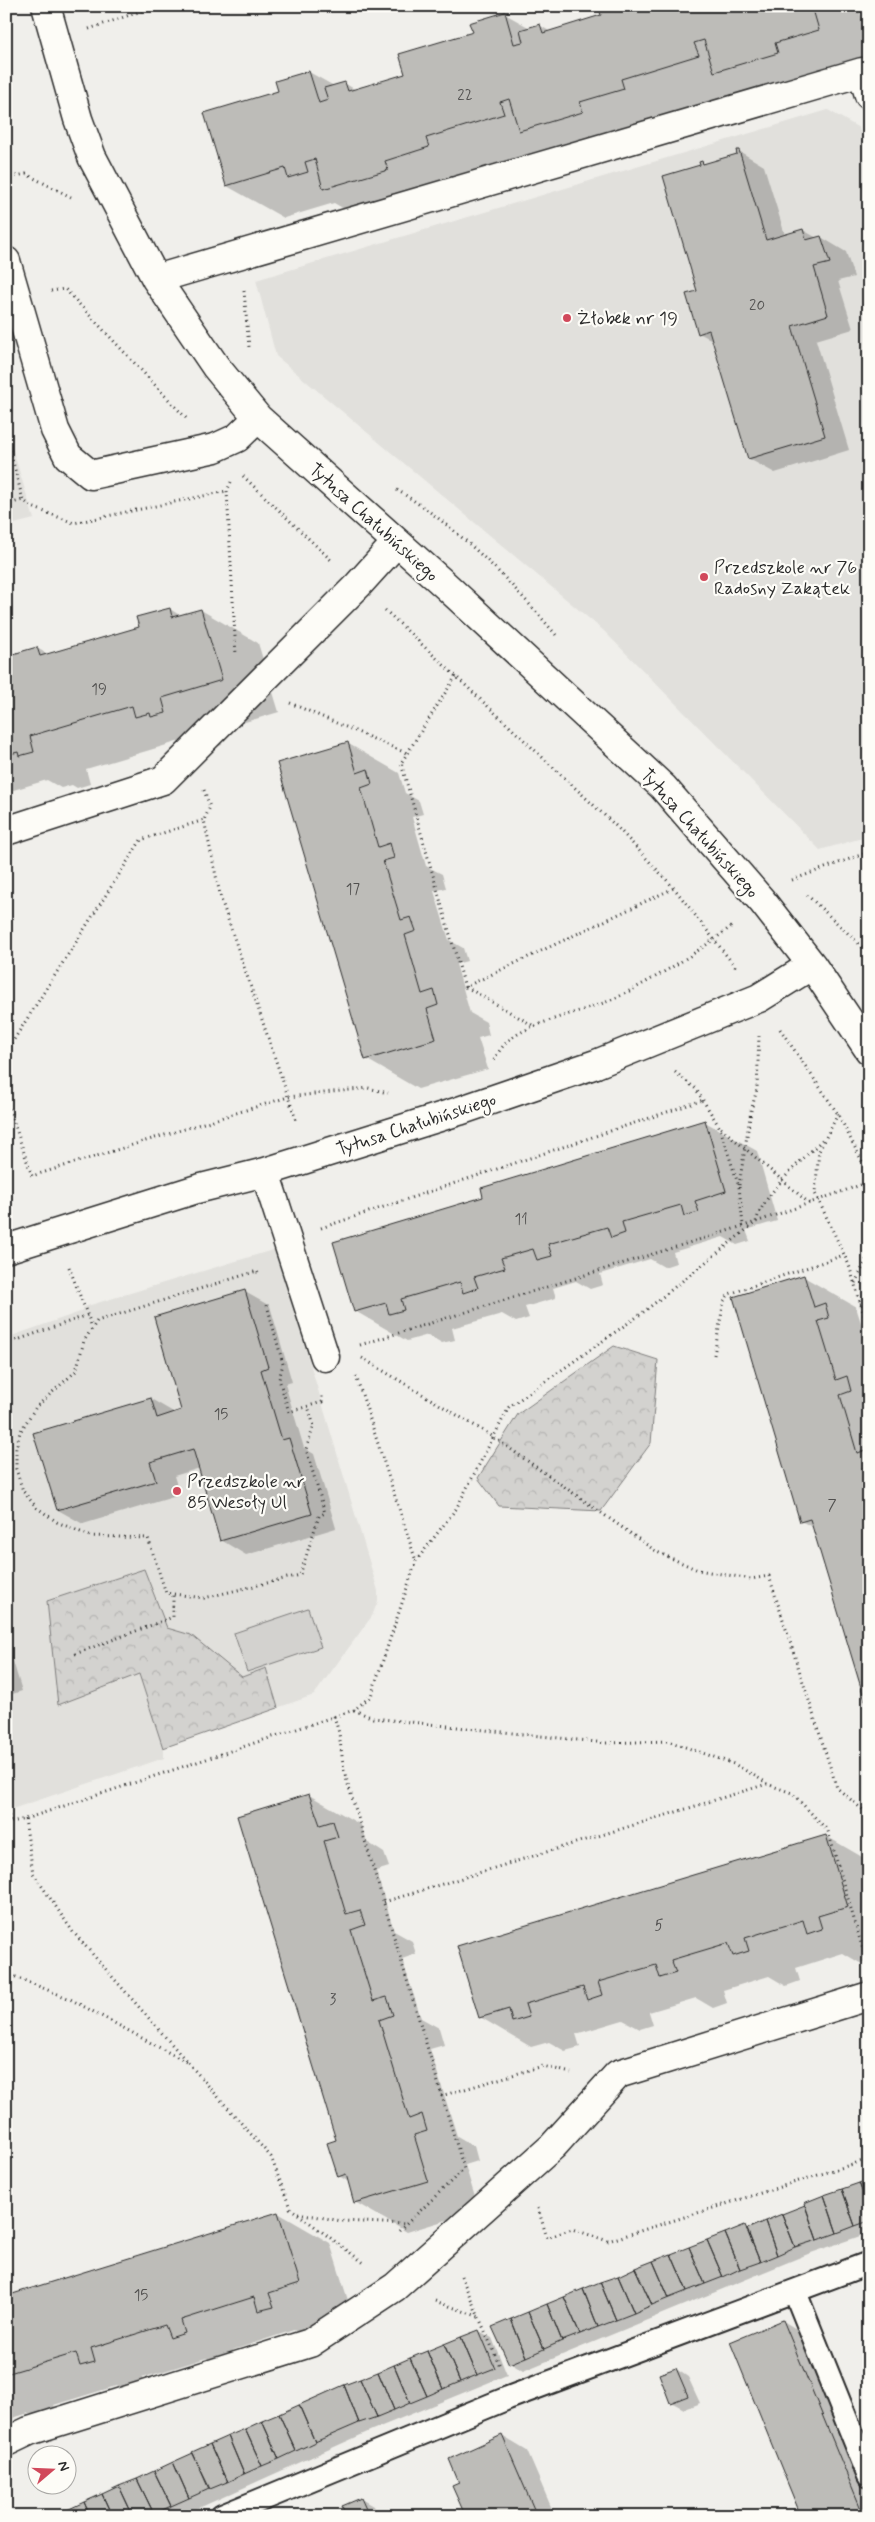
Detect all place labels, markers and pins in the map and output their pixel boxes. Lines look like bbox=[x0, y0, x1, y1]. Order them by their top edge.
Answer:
place label: Żłobek nr 19 bbox=[577, 307, 678, 331]
marker: Żłobek nr 19 bbox=[561, 312, 573, 324]
place label: Przedszkole nr 76 Radosny Zakątek bbox=[714, 556, 857, 601]
marker: Przedszkole nr 76 Radosny Zakątek bbox=[698, 571, 710, 583]
place label: Przedszkole nr 85 Wesoły Ul bbox=[187, 1470, 305, 1515]
marker: Przedszkole nr 85 Wesoły Ul bbox=[171, 1485, 183, 1497]

